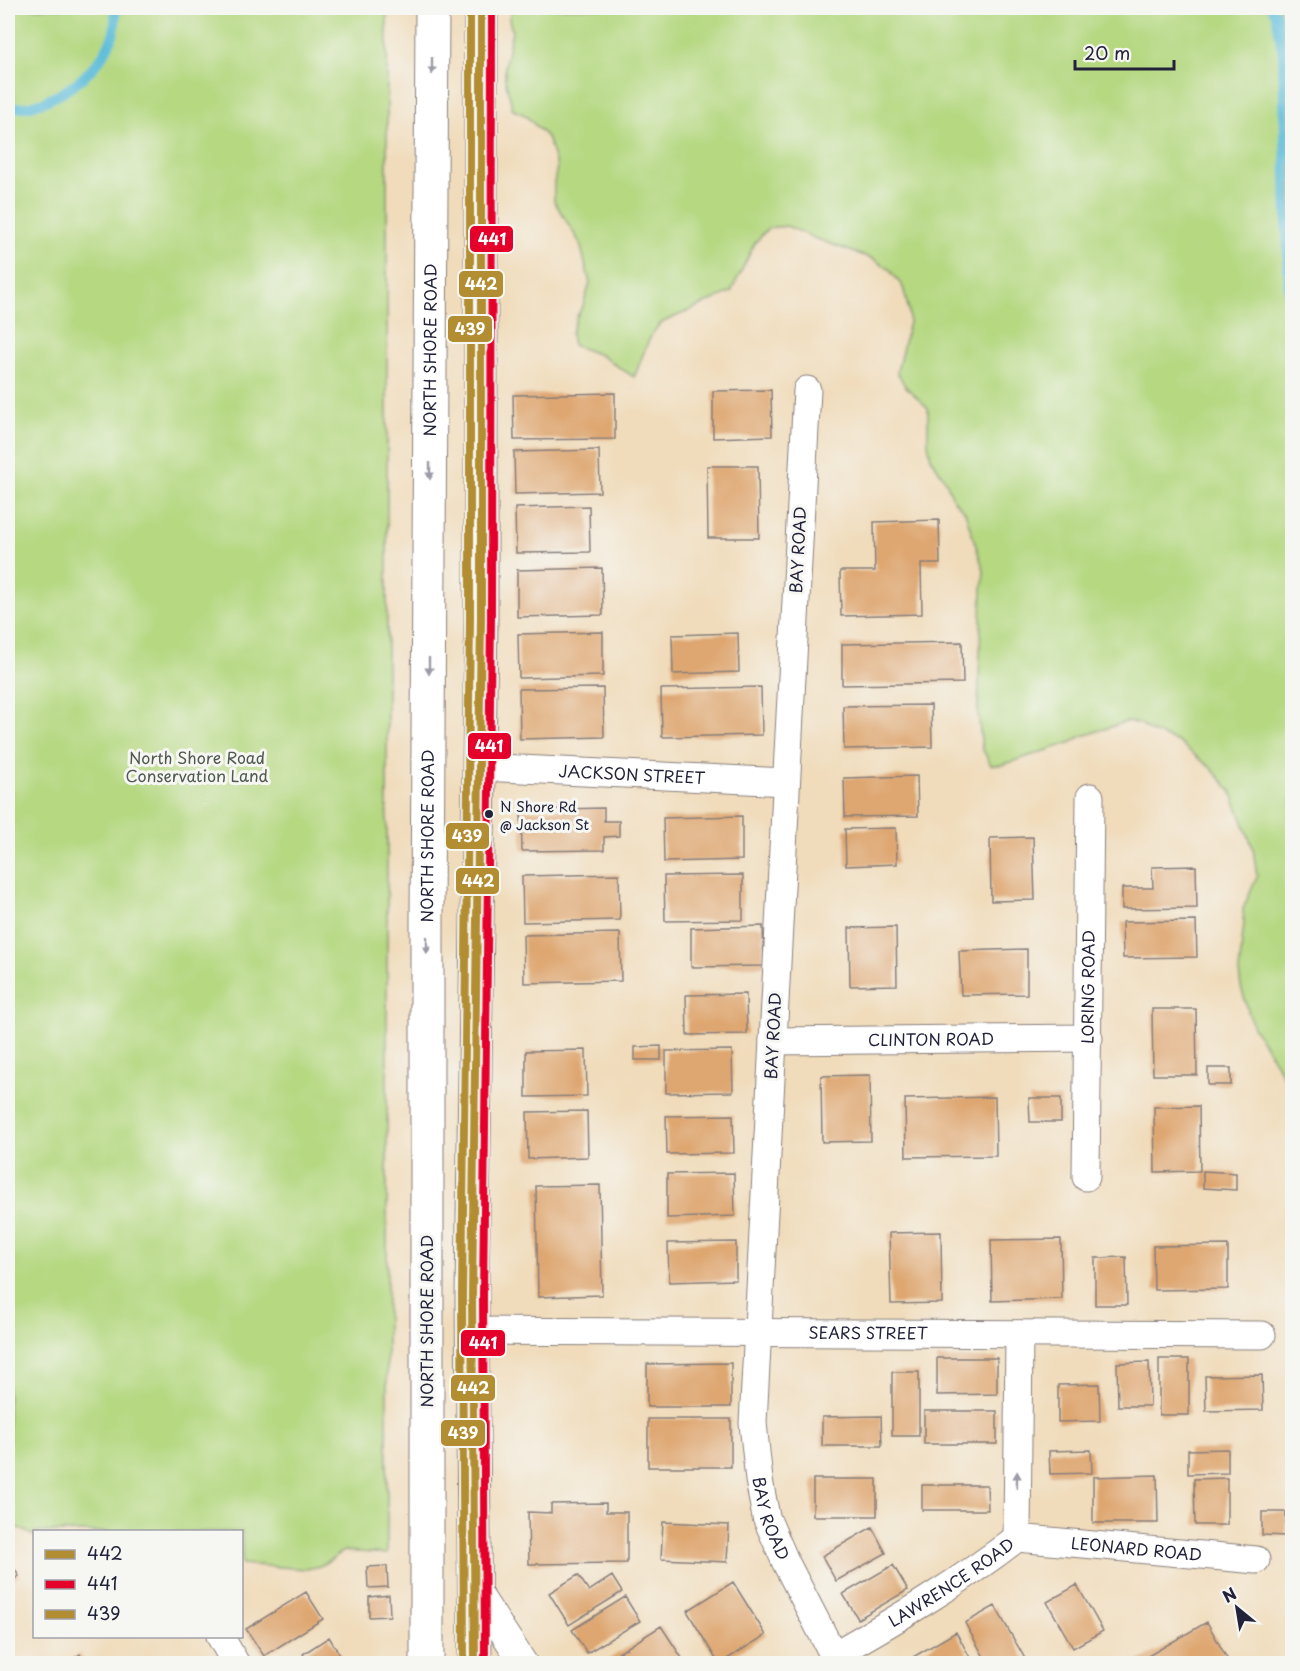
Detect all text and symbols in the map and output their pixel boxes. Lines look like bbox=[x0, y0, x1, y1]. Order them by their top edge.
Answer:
scale bar bbox=[1075, 33, 1174, 71]
text: 20 m bbox=[1084, 39, 1130, 66]
one-way arrow bbox=[427, 56, 437, 75]
line badge: 441 bbox=[469, 225, 514, 253]
text: 441 bbox=[478, 226, 507, 250]
street label: NORTH SHORE ROAD bbox=[417, 263, 442, 437]
line badge: 442 bbox=[458, 270, 504, 298]
text: 442 bbox=[465, 271, 497, 295]
line badge: 439 bbox=[447, 315, 493, 343]
text: 439 bbox=[455, 316, 485, 340]
one-way arrow bbox=[425, 461, 435, 480]
street label: BAY ROAD bbox=[783, 506, 811, 594]
one-way arrow bbox=[424, 656, 434, 675]
line badge: 441 bbox=[467, 732, 512, 760]
text: 441 bbox=[475, 733, 504, 757]
park label: North Shore Road Conservation Land bbox=[126, 745, 269, 787]
street label: NORTH SHORE ROAD bbox=[414, 749, 439, 923]
street label: JACKSON STREET bbox=[558, 758, 706, 789]
place label: N Shore Rd @ Jackson St bbox=[500, 796, 589, 835]
marker: N Shore Rd @ Jackson St bbox=[483, 808, 495, 820]
line badge: 439 bbox=[445, 822, 490, 850]
text: 439 bbox=[452, 823, 482, 847]
line badge: 442 bbox=[455, 867, 500, 895]
text: 442 bbox=[462, 868, 494, 892]
street label: LORING ROAD bbox=[1074, 930, 1100, 1044]
one-way arrow bbox=[422, 935, 432, 954]
street label: BAY ROAD bbox=[758, 992, 786, 1080]
street label: CLINTON ROAD bbox=[868, 1026, 994, 1051]
street label: NORTH SHORE ROAD bbox=[414, 1235, 438, 1407]
street label: SEARS STREET bbox=[808, 1320, 928, 1344]
line badge: 441 bbox=[460, 1329, 506, 1357]
text: 441 bbox=[469, 1330, 498, 1354]
line badge: 442 bbox=[450, 1374, 496, 1402]
text: 442 bbox=[457, 1375, 489, 1399]
line badge: 439 bbox=[440, 1419, 486, 1447]
text: 439 bbox=[448, 1420, 478, 1444]
one-way arrow bbox=[1012, 1470, 1022, 1489]
street label: BAY ROAD bbox=[748, 1474, 796, 1564]
legend bbox=[33, 1530, 243, 1638]
street label: LEONARD ROAD bbox=[1070, 1530, 1203, 1566]
street label: LAWRENCE ROAD bbox=[883, 1531, 1019, 1632]
text: 442 bbox=[87, 1539, 123, 1566]
text: 441 bbox=[87, 1569, 118, 1596]
north arrow bbox=[1207, 1578, 1267, 1638]
text: N bbox=[1218, 1581, 1240, 1608]
text: 439 bbox=[87, 1599, 121, 1626]

